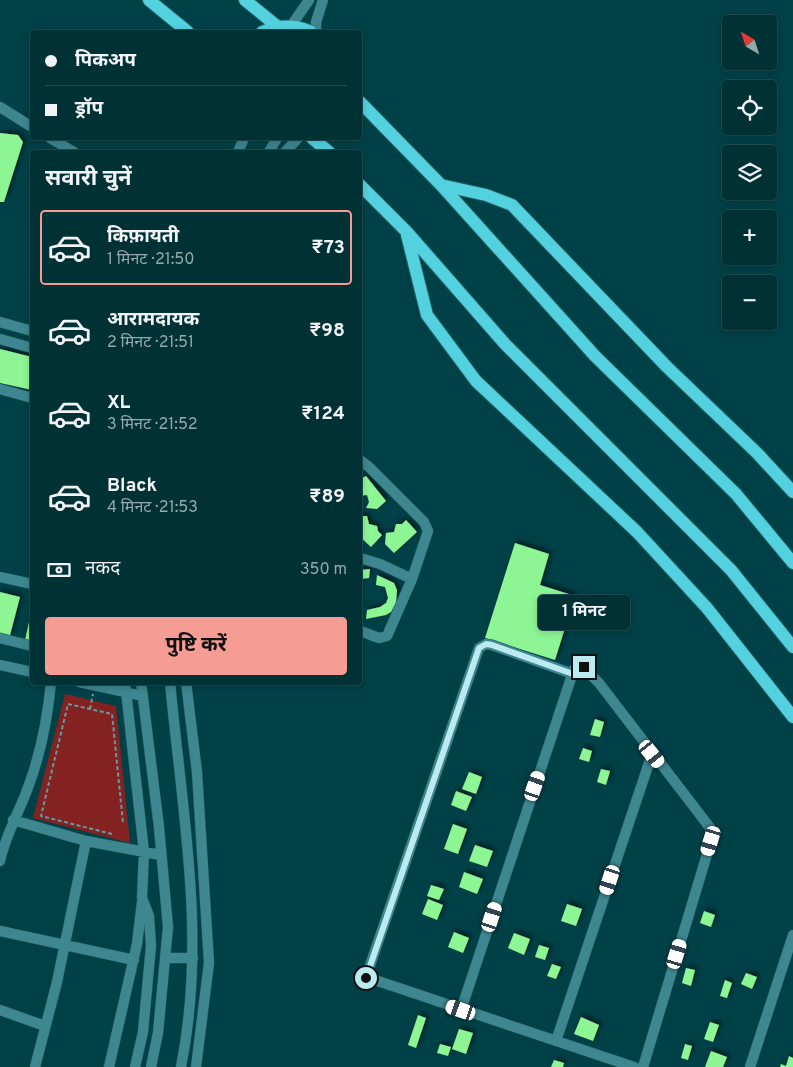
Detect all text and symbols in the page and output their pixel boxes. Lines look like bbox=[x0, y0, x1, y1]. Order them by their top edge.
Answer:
north arrow bbox=[722, 15, 778, 70]
map controls bbox=[722, 15, 777, 330]
text: पिकअप bbox=[75, 49, 136, 73]
button: locate bbox=[722, 80, 777, 135]
text: ड्रॉप bbox=[75, 97, 103, 121]
button: layers bbox=[722, 145, 777, 200]
text: सवारी चुनें bbox=[45, 166, 131, 193]
button: + bbox=[722, 210, 777, 265]
icon: car bbox=[47, 225, 92, 270]
text: किफ़ायती bbox=[107, 225, 179, 249]
text: ₹73 bbox=[311, 236, 345, 260]
text: 1 मिनट · 21:50 bbox=[107, 250, 194, 270]
button: − bbox=[722, 275, 777, 330]
icon: car bbox=[47, 308, 92, 353]
text: आरामदायक bbox=[107, 308, 199, 332]
text: ₹98 bbox=[309, 319, 345, 343]
text: 2 मिनट · 21:51 bbox=[107, 333, 194, 353]
icon: car bbox=[47, 391, 92, 436]
text: XL bbox=[107, 391, 130, 415]
text: ₹124 bbox=[301, 402, 345, 426]
text: 3 मिनट · 21:52 bbox=[107, 415, 198, 435]
icon: car bbox=[47, 474, 92, 519]
text: Black bbox=[107, 474, 157, 498]
text: ₹89 bbox=[309, 485, 345, 509]
text: 4 मिनट · 21:53 bbox=[107, 498, 198, 518]
icon: cash bbox=[45, 556, 73, 584]
text: नकद bbox=[85, 557, 120, 581]
text: 350 m bbox=[300, 560, 347, 580]
callout: 1 मिनट bbox=[538, 594, 630, 630]
text: 1 मिनट bbox=[562, 602, 606, 622]
button: पुष्टि करें bbox=[45, 617, 347, 675]
route end bbox=[573, 656, 595, 678]
car bbox=[636, 738, 667, 770]
car bbox=[523, 769, 546, 803]
car bbox=[699, 824, 722, 858]
car bbox=[598, 863, 621, 897]
car bbox=[480, 900, 503, 934]
car bbox=[665, 937, 688, 971]
route start bbox=[355, 967, 377, 989]
car bbox=[444, 998, 477, 1022]

